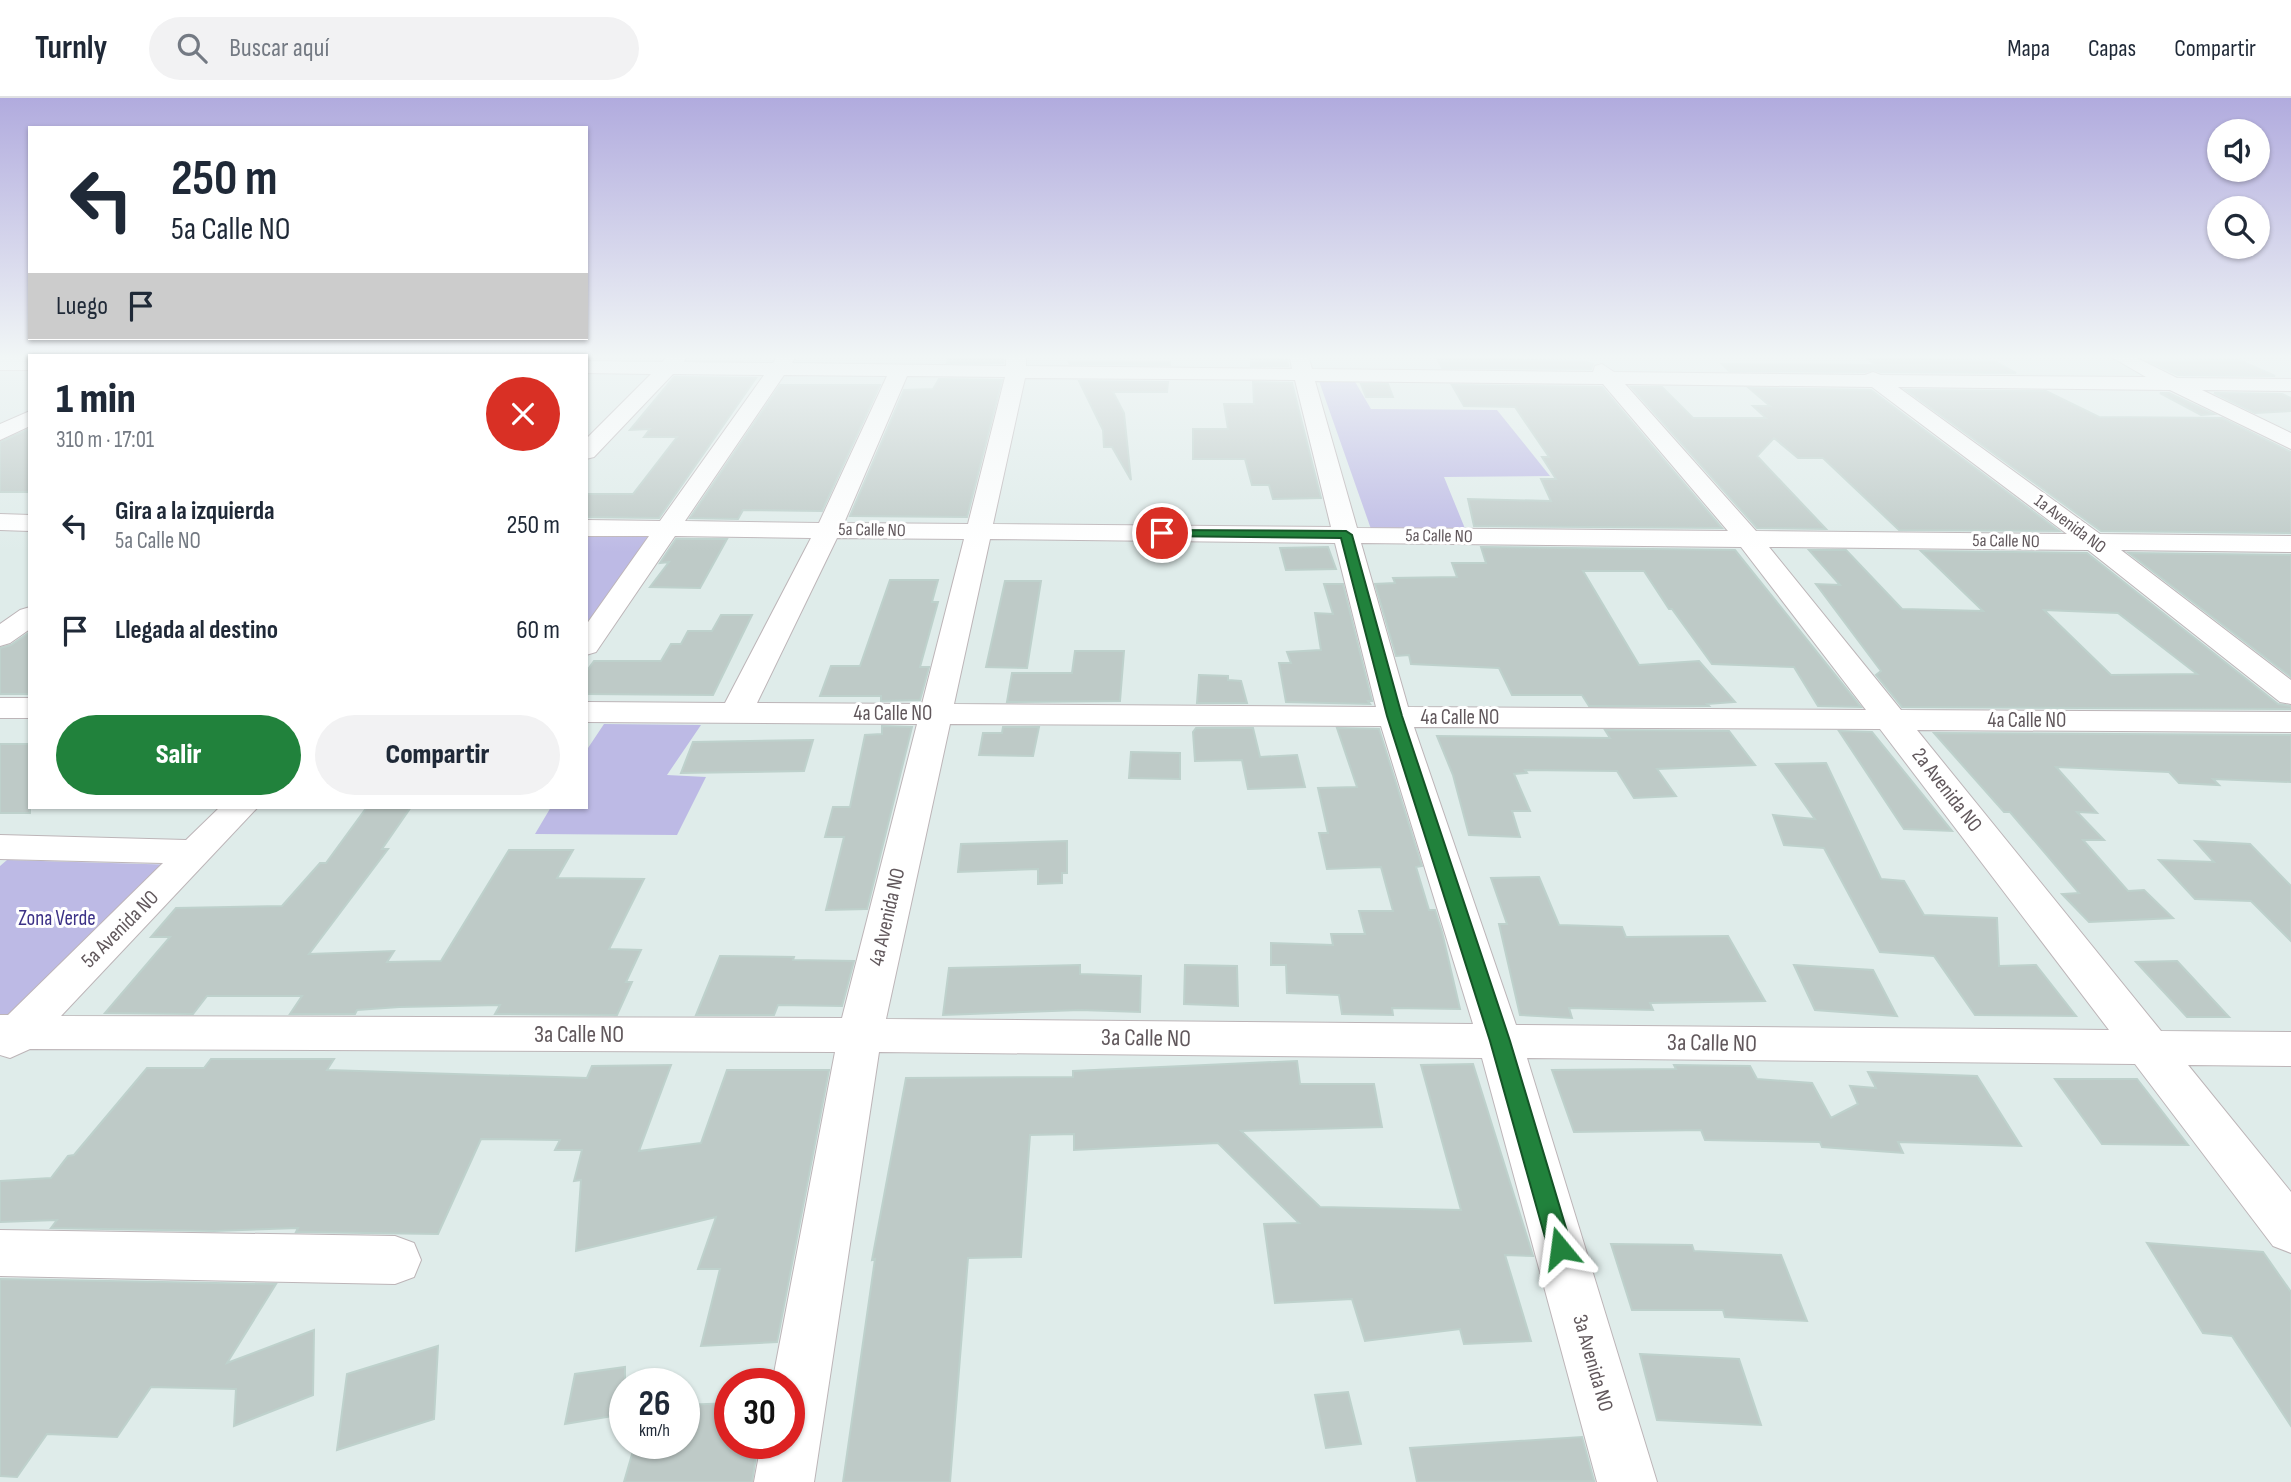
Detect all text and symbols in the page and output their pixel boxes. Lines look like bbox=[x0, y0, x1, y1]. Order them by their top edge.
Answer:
search box bbox=[149, 17, 639, 80]
text: Turnly bbox=[35, 28, 107, 68]
icon: search bbox=[173, 29, 211, 67]
text: Buscar aquí bbox=[229, 33, 329, 64]
text: Mapa bbox=[2007, 34, 2050, 63]
text: Capas bbox=[2088, 34, 2136, 63]
text: Compartir bbox=[2174, 34, 2256, 63]
map controls bbox=[2207, 119, 2270, 259]
button: sound bbox=[2207, 119, 2270, 182]
text: 250 m bbox=[171, 150, 277, 209]
icon: left bbox=[56, 154, 147, 245]
button: search bbox=[2207, 196, 2270, 259]
text: 5a Calle NO bbox=[171, 210, 291, 249]
icon: arrive bbox=[122, 287, 160, 325]
text: Luego bbox=[56, 291, 108, 322]
text: 1 min bbox=[56, 374, 136, 425]
button: close bbox=[486, 377, 560, 451]
text: 310 m · 17:01 bbox=[56, 426, 154, 454]
street label: 1a Avenida NO bbox=[2030, 490, 2110, 558]
text: Gira a la izquierda bbox=[115, 496, 275, 527]
pin bbox=[1132, 503, 1192, 563]
icon: left bbox=[56, 507, 94, 545]
text: 250 m bbox=[506, 510, 560, 541]
icon: arrive bbox=[1143, 514, 1181, 552]
street label: 5a Calle NO bbox=[838, 519, 906, 541]
street label: 5a Calle NO bbox=[1405, 525, 1473, 547]
text: 5a Calle NO bbox=[115, 527, 201, 555]
street label: 5a Calle NO bbox=[1972, 530, 2040, 552]
icon: arrive bbox=[56, 612, 94, 650]
text: Llegada al destino bbox=[115, 615, 278, 646]
text: 60 m bbox=[516, 615, 560, 646]
street label: 4a Calle NO bbox=[854, 701, 932, 726]
street label: 4a Calle NO bbox=[1421, 705, 1499, 730]
street label: 4a Calle NO bbox=[1988, 708, 2066, 733]
button: Salir bbox=[56, 715, 301, 795]
button: Compartir bbox=[315, 715, 560, 795]
street label: 2a Avenida NO bbox=[1907, 743, 1987, 837]
street label: 4a Avenida NO bbox=[864, 866, 910, 968]
street label: 5a Avenida NO bbox=[76, 885, 164, 973]
park label: Zona Verde bbox=[18, 906, 96, 931]
street label: 3a Calle NO bbox=[534, 1020, 624, 1049]
street label: 3a Calle NO bbox=[1101, 1023, 1191, 1053]
street label: 3a Calle NO bbox=[1667, 1028, 1757, 1058]
position arrow bbox=[1523, 1211, 1597, 1285]
street label: 3a Avenida NO bbox=[1567, 1312, 1619, 1414]
speed limit sign: 30 bbox=[714, 1368, 805, 1459]
text: 26 bbox=[639, 1383, 670, 1426]
text: km/h bbox=[639, 1420, 670, 1441]

